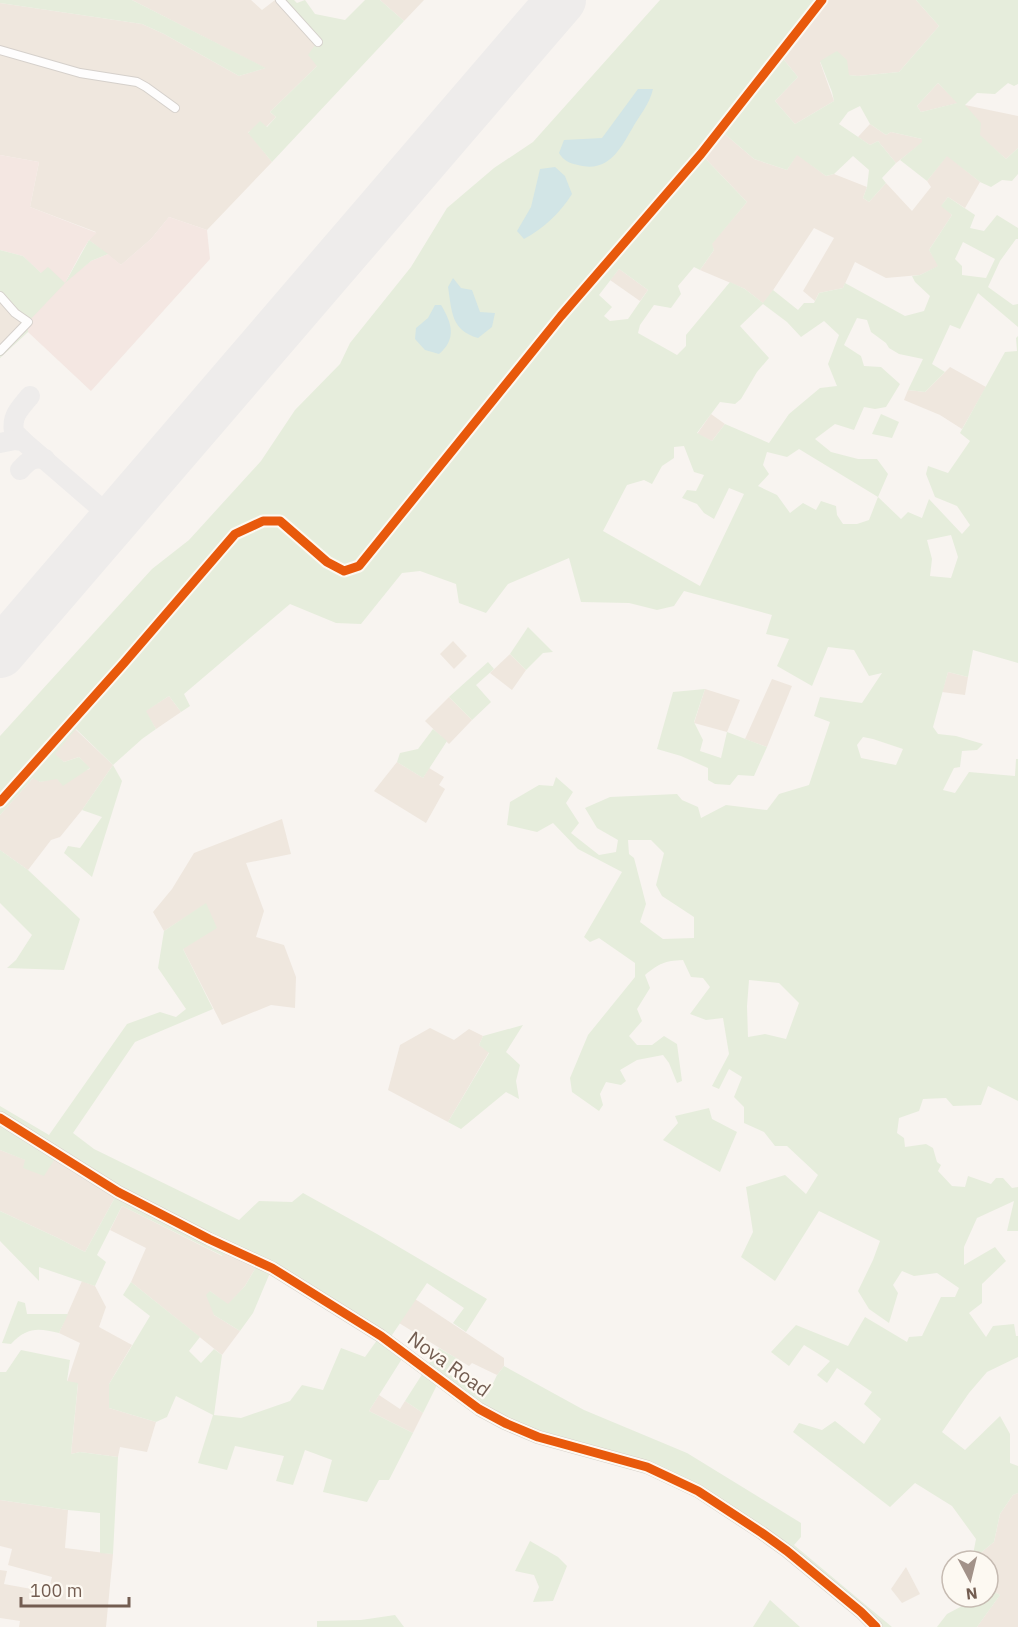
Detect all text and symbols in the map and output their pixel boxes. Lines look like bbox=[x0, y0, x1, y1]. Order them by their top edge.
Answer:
street label: Nova Road bbox=[402, 1324, 496, 1403]
north arrow bbox=[940, 1549, 1000, 1609]
scale bar bbox=[21, 1570, 129, 1608]
text: 100 m bbox=[30, 1579, 82, 1602]
text: N bbox=[965, 1583, 979, 1605]

